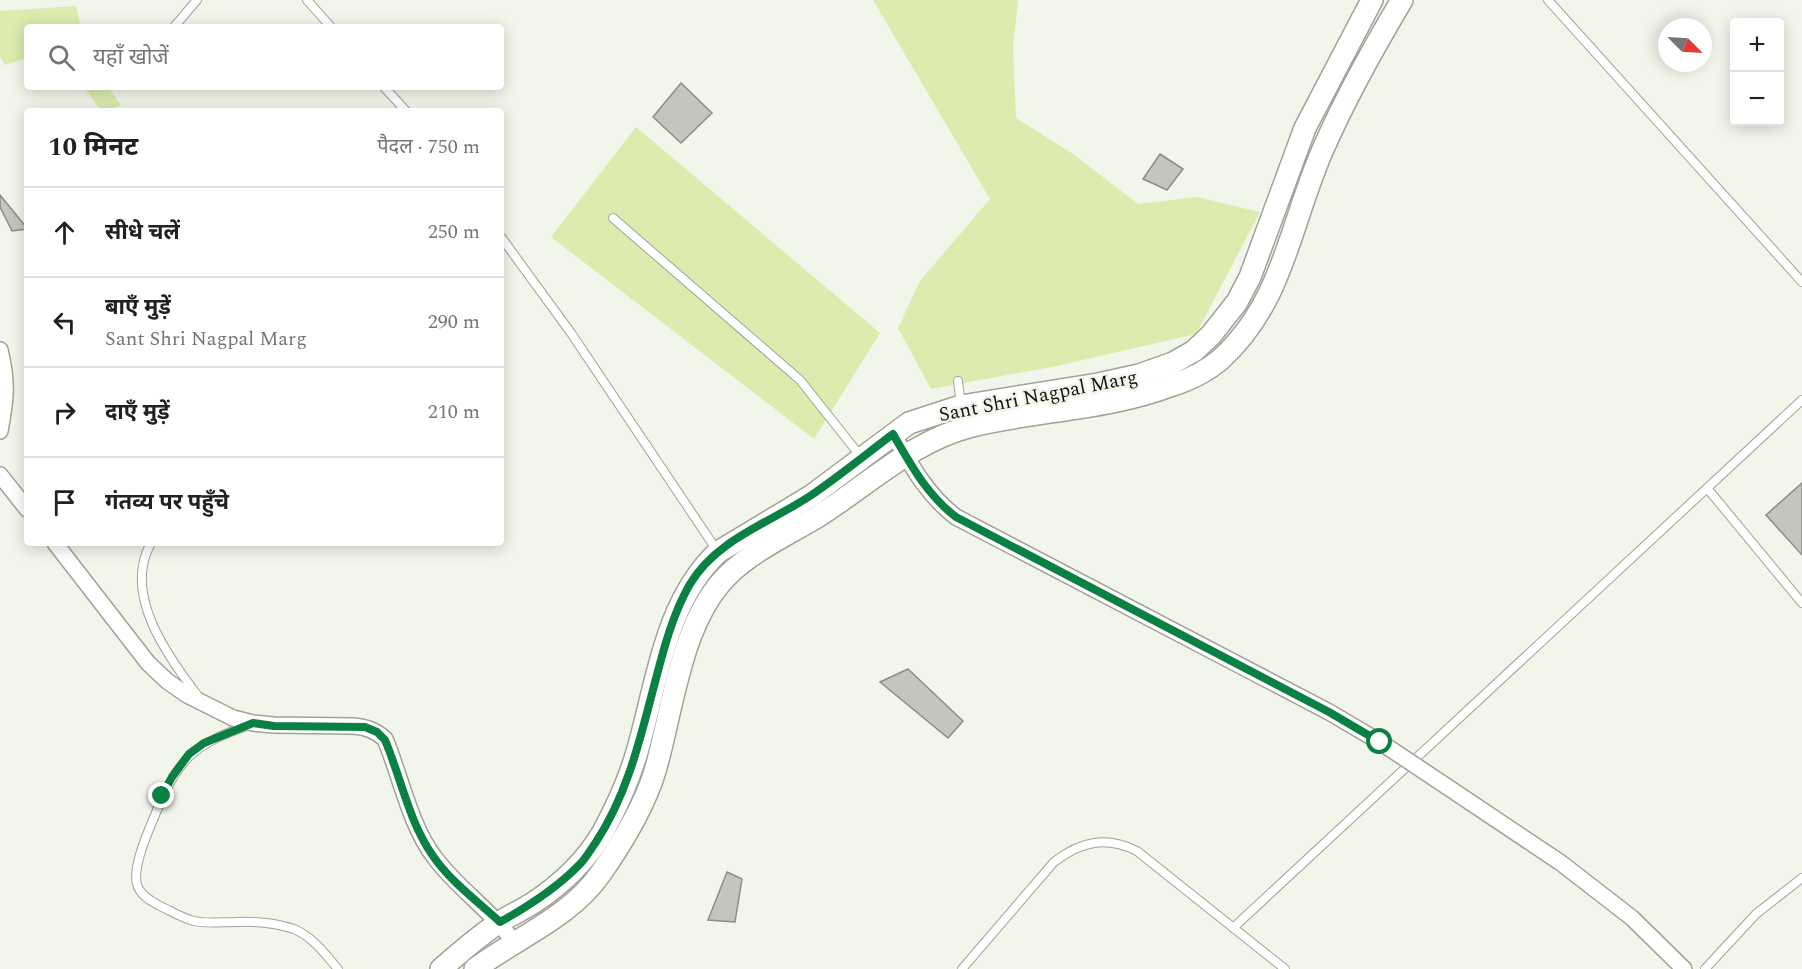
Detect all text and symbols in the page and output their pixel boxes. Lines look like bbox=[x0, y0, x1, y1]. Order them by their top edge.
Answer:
north arrow bbox=[1658, 18, 1712, 72]
map controls bbox=[1730, 18, 1784, 126]
button: + bbox=[1730, 18, 1784, 72]
search box bbox=[24, 24, 504, 90]
icon: search bbox=[45, 41, 78, 74]
text: यहाँ खोजें bbox=[93, 41, 169, 74]
button: − bbox=[1730, 72, 1784, 126]
text: 10 मिनट bbox=[48, 127, 138, 167]
text: पैदल · 750 m bbox=[377, 132, 480, 162]
icon: ahead bbox=[48, 216, 81, 249]
text: सीधे चलें bbox=[105, 216, 180, 249]
text: 250 m bbox=[428, 217, 480, 247]
text: बाएँ मुड़ें bbox=[105, 291, 171, 324]
icon: left bbox=[48, 306, 81, 339]
text: 290 m bbox=[428, 307, 480, 337]
text: Sant Shri Nagpal Marg bbox=[105, 324, 307, 354]
street label: Sant Shri Nagpal Marg bbox=[936, 362, 1140, 430]
icon: right bbox=[48, 396, 81, 429]
text: दाएँ मुड़ें bbox=[105, 396, 170, 429]
text: 210 m bbox=[428, 397, 480, 427]
icon: arrive bbox=[48, 486, 81, 519]
text: गंतव्य पर पहुँचे bbox=[105, 486, 229, 519]
route start bbox=[1366, 728, 1392, 754]
route end bbox=[148, 782, 174, 808]

